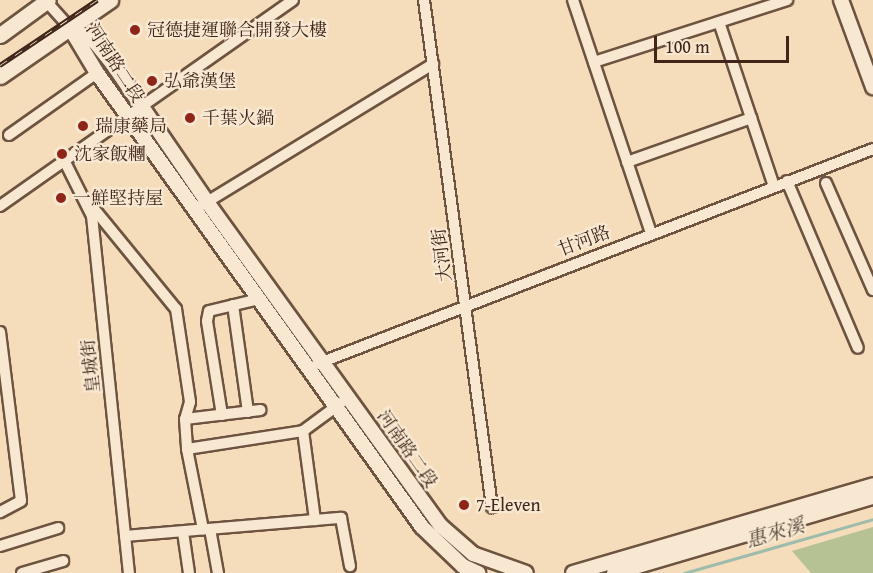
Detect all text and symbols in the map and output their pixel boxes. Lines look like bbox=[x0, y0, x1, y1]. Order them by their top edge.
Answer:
street label: 河南路二段 bbox=[81, 19, 149, 107]
place label: 冠德捷運聯合開發大樓 bbox=[147, 19, 327, 41]
marker: 冠德捷運聯合開發大樓 bbox=[128, 23, 142, 37]
scale bar bbox=[657, 24, 792, 62]
text: 100 m bbox=[665, 33, 710, 60]
place label: 弘爺漢堡 bbox=[164, 70, 236, 92]
marker: 弘爺漢堡 bbox=[145, 74, 159, 88]
place label: 千葉火鍋 bbox=[202, 107, 274, 129]
marker: 千葉火鍋 bbox=[183, 111, 197, 125]
place label: 瑞康藥局 bbox=[95, 115, 167, 137]
marker: 瑞康藥局 bbox=[76, 119, 90, 133]
place label: 沈家飯糰 bbox=[74, 143, 146, 165]
marker: 沈家飯糰 bbox=[55, 147, 69, 161]
place label: 一鮮堅持屋 bbox=[73, 187, 163, 209]
marker: 一鮮堅持屋 bbox=[54, 191, 68, 205]
street label: 甘河路 bbox=[555, 221, 613, 261]
street label: 大河街 bbox=[428, 227, 456, 283]
street label: 皇城街 bbox=[77, 338, 105, 394]
street label: 河南路二段 bbox=[372, 406, 442, 492]
place label: 7-Eleven bbox=[476, 494, 541, 516]
marker: 7-Eleven bbox=[457, 498, 471, 512]
water label: 惠來溪 bbox=[743, 512, 807, 552]

